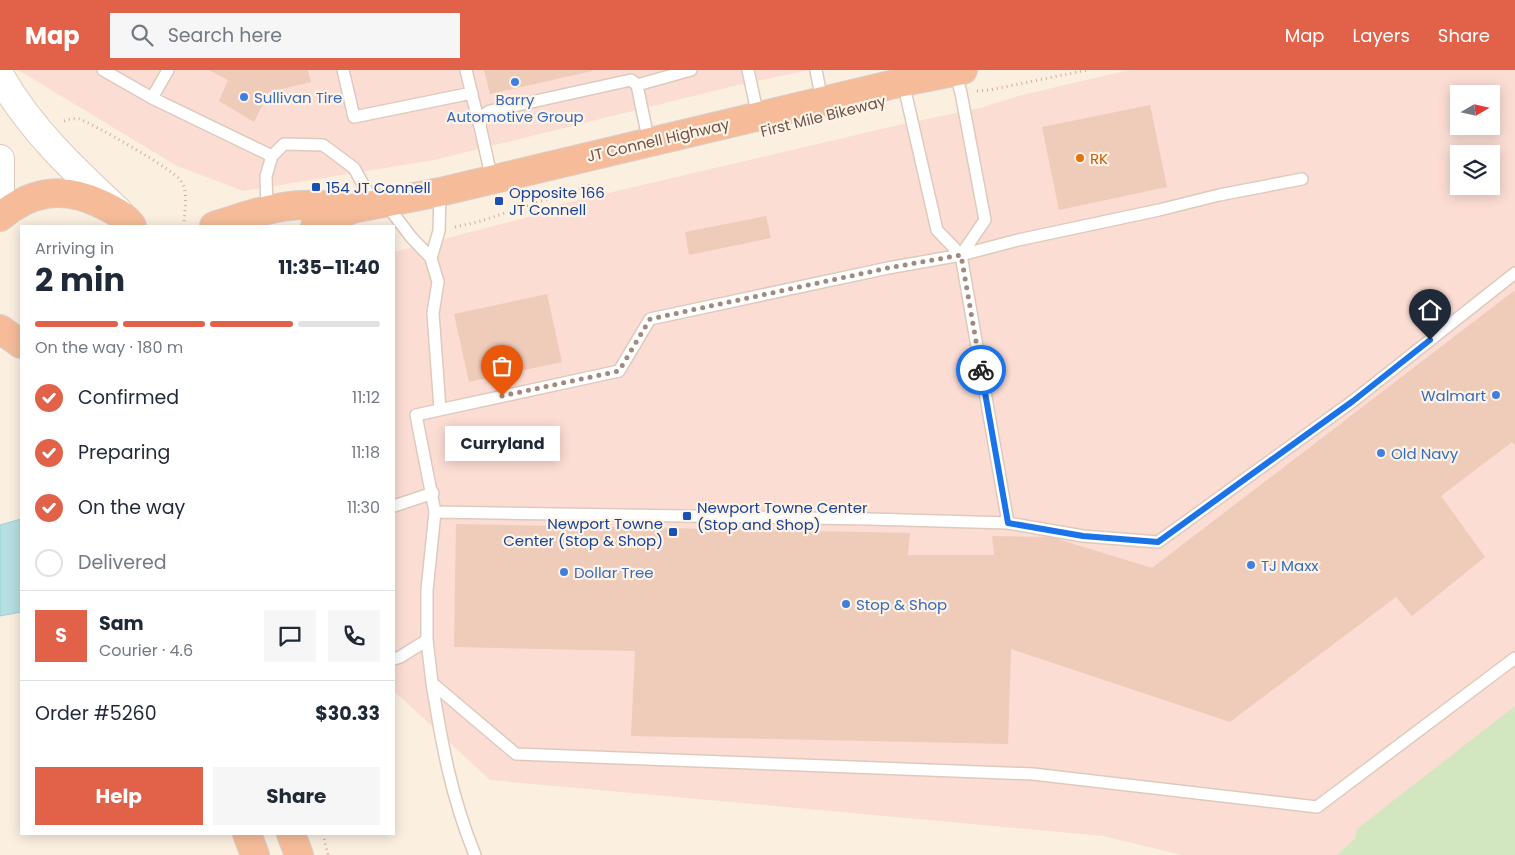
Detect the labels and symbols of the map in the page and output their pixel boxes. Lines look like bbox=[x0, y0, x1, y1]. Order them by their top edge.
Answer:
marker: Barry Automotive Group bbox=[509, 76, 521, 88]
north arrow bbox=[1450, 85, 1500, 135]
place label: Sullivan Tire bbox=[254, 87, 342, 108]
place label: Barry Automotive Group bbox=[446, 89, 584, 127]
street label: First Mile Bikeway bbox=[758, 90, 888, 142]
marker: Sullivan Tire bbox=[238, 91, 250, 103]
street label: JT Connell Highway bbox=[585, 113, 732, 167]
place label: RK bbox=[1090, 148, 1108, 169]
marker: RK bbox=[1074, 152, 1086, 164]
place label: 154 JT Connell bbox=[326, 177, 431, 198]
marker: 154 JT Connell bbox=[310, 181, 322, 193]
place label: Opposite 166 JT Connell bbox=[509, 182, 605, 220]
marker: Opposite 166 JT Connell bbox=[493, 195, 505, 207]
pin bbox=[1409, 289, 1451, 340]
pin bbox=[481, 345, 523, 396]
courier bbox=[956, 345, 1006, 395]
place label: Walmart bbox=[1421, 385, 1486, 406]
marker: Walmart bbox=[1490, 389, 1502, 401]
callout: Curryland bbox=[444, 426, 560, 461]
place label: Old Navy bbox=[1391, 443, 1459, 464]
marker: Old Navy bbox=[1375, 447, 1387, 459]
place label: Newport Towne Center (Stop and Shop) bbox=[697, 497, 868, 535]
marker: Newport Towne Center (Stop and Shop) bbox=[681, 510, 693, 522]
place label: Newport Towne Center (Stop & Shop) bbox=[503, 513, 663, 551]
marker: Newport Towne Center (Stop & Shop) bbox=[667, 526, 679, 538]
place label: TJ Maxx bbox=[1261, 555, 1319, 576]
marker: TJ Maxx bbox=[1245, 559, 1257, 571]
place label: Dollar Tree bbox=[574, 562, 654, 583]
marker: Dollar Tree bbox=[558, 566, 570, 578]
place label: Stop & Shop bbox=[856, 594, 947, 615]
marker: Stop & Shop bbox=[840, 598, 852, 610]

